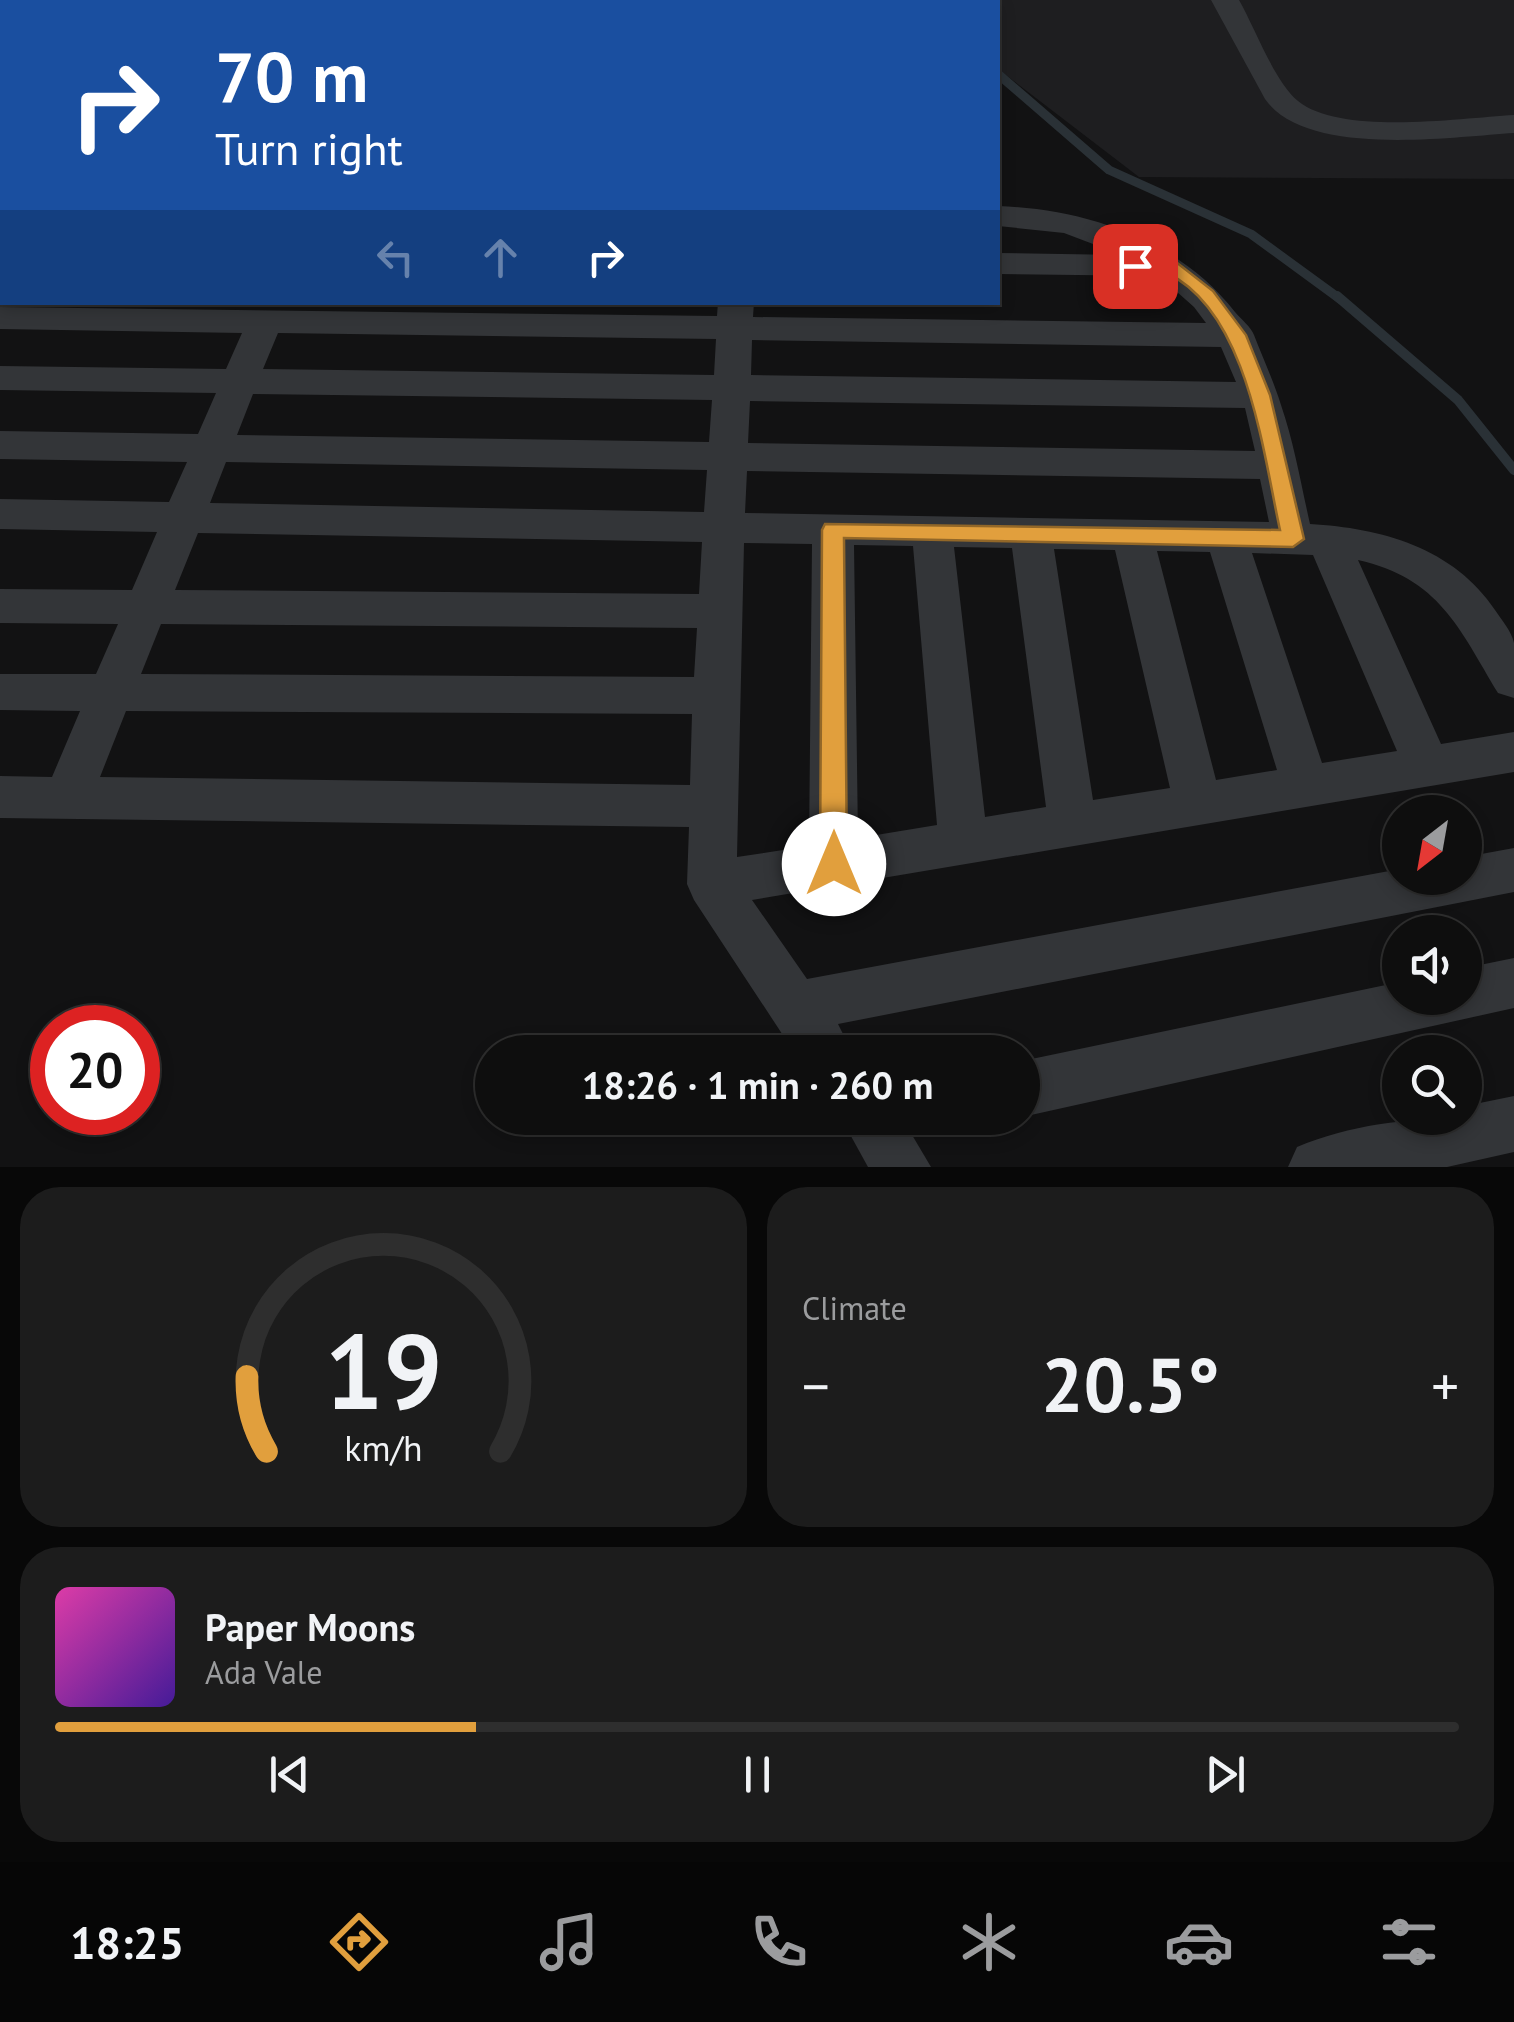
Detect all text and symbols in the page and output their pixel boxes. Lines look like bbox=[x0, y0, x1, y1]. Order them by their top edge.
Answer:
text: 70 m bbox=[215, 31, 368, 121]
icon: right bbox=[50, 40, 180, 170]
text: Turn right bbox=[215, 119, 403, 177]
pin bbox=[1093, 224, 1178, 309]
icon: left bbox=[368, 230, 423, 285]
icon: ahead bbox=[473, 230, 528, 285]
icon: right bbox=[578, 230, 633, 285]
icon: arrive bbox=[1108, 239, 1163, 294]
north arrow bbox=[1382, 795, 1482, 895]
map controls bbox=[1382, 795, 1482, 1135]
position arrow bbox=[782, 812, 886, 916]
button: sound bbox=[1382, 915, 1482, 1015]
speed limit sign: 20 bbox=[30, 1005, 160, 1135]
button: search bbox=[1382, 1035, 1482, 1135]
text: 18:26 · 1 min · 260 m bbox=[582, 1060, 933, 1109]
text: Climate bbox=[802, 1287, 907, 1329]
text: 19 bbox=[325, 1303, 442, 1438]
text: 20.5° bbox=[1041, 1336, 1220, 1433]
text: − bbox=[802, 1350, 830, 1421]
text: + bbox=[1431, 1350, 1459, 1421]
text: km/h bbox=[344, 1425, 423, 1471]
text: Paper Moons bbox=[205, 1602, 415, 1651]
text: Ada Vale bbox=[205, 1651, 322, 1693]
icon: previous bbox=[262, 1747, 317, 1802]
icon: pause bbox=[730, 1747, 785, 1802]
icon: next bbox=[1198, 1747, 1253, 1802]
icon: directions bbox=[324, 1907, 394, 1977]
icon: music bbox=[534, 1907, 604, 1977]
icon: phone bbox=[744, 1907, 814, 1977]
icon: climate bbox=[954, 1907, 1024, 1977]
icon: car bbox=[1164, 1907, 1234, 1977]
icon: filters bbox=[1374, 1907, 1444, 1977]
text: 18:25 bbox=[70, 1913, 184, 1971]

